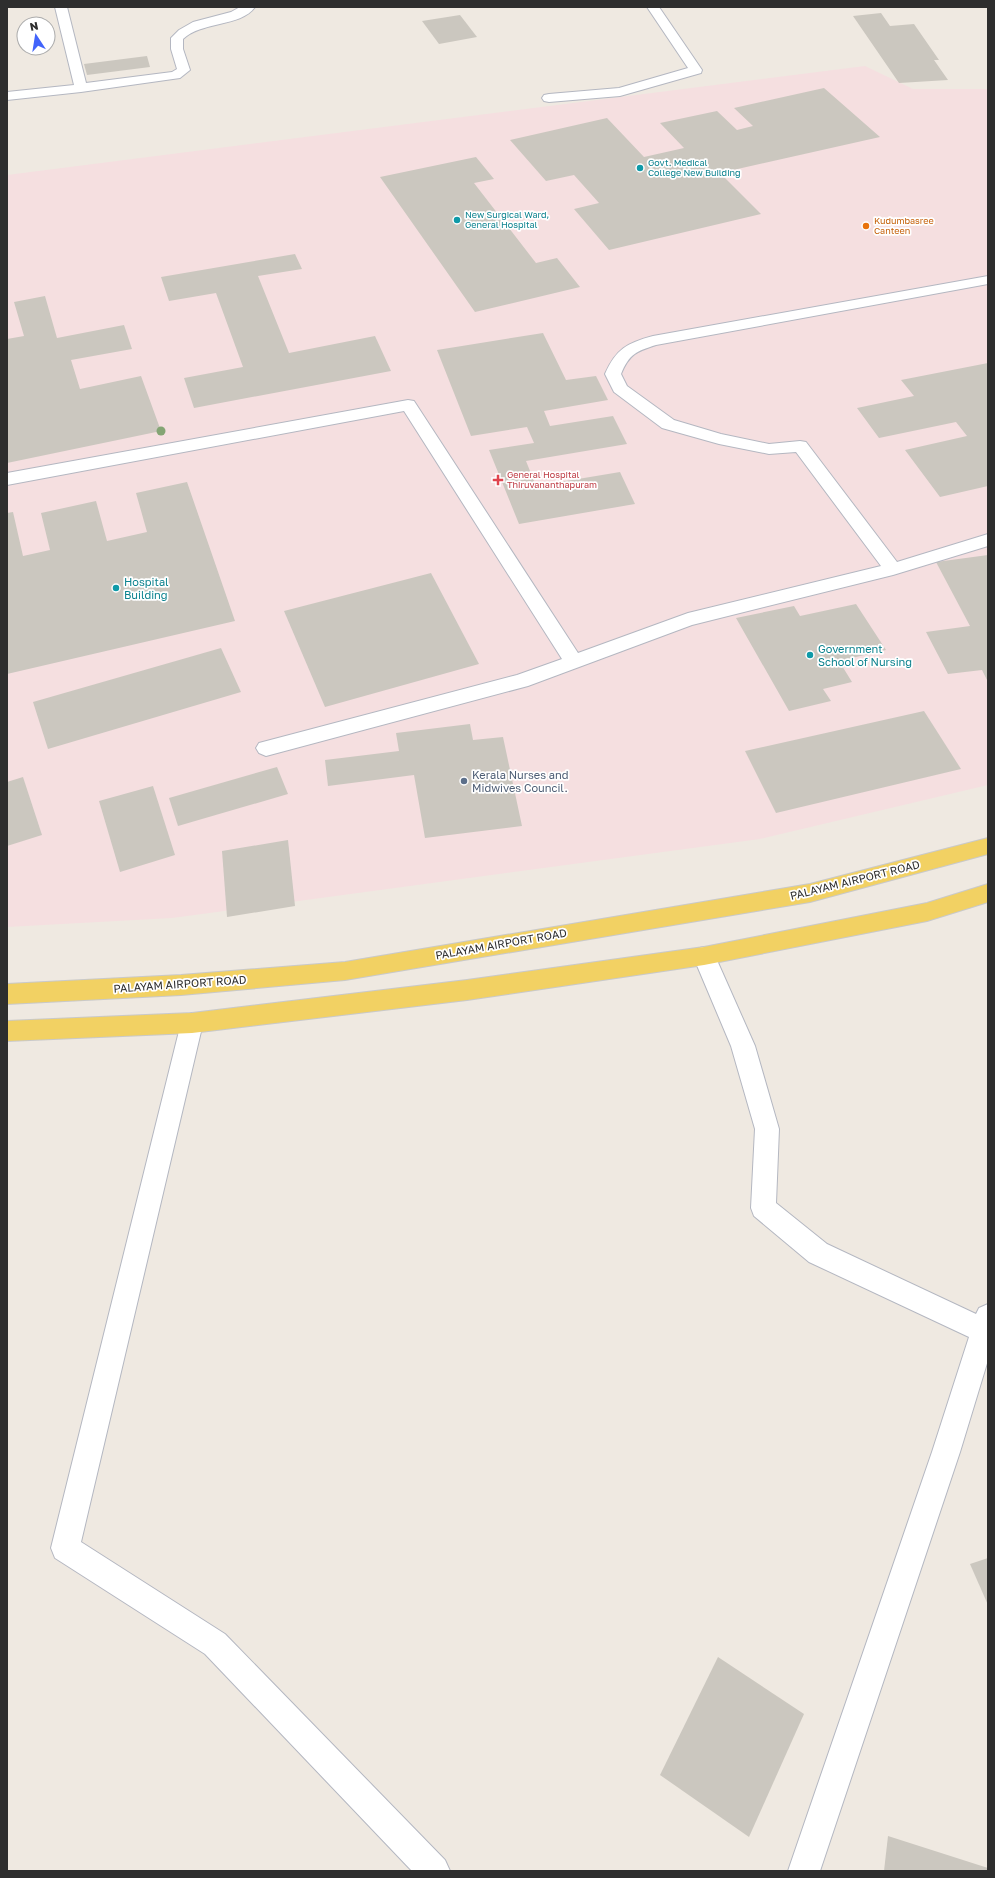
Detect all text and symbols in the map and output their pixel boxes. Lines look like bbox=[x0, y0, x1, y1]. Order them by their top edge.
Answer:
north arrow bbox=[16, 16, 56, 56]
text: N bbox=[28, 19, 39, 33]
place label: Govt. Medical College New Building bbox=[648, 157, 741, 178]
marker: Govt. Medical College New Building bbox=[635, 163, 645, 173]
place label: New Surgical Ward, General Hospital bbox=[465, 209, 549, 230]
marker: New Surgical Ward, General Hospital bbox=[452, 215, 462, 225]
place label: Kudumbasree Canteen bbox=[874, 215, 934, 236]
marker: Kudumbasree Canteen bbox=[861, 221, 871, 231]
place label: General Hospital Thiruvananthapuram bbox=[507, 469, 597, 490]
marker: General Hospital Thiruvananthapuram bbox=[492, 474, 504, 486]
place label: Hospital Building bbox=[124, 575, 169, 601]
marker: Hospital Building bbox=[111, 583, 121, 593]
place label: Government School of Nursing bbox=[818, 642, 912, 668]
marker: Government School of Nursing bbox=[805, 650, 815, 660]
place label: Kerala Nurses and Midwives Council. bbox=[472, 768, 568, 794]
marker: Kerala Nurses and Midwives Council. bbox=[459, 776, 469, 786]
street label: PALAYAM AIRPORT ROAD bbox=[789, 857, 921, 902]
street label: PALAYAM AIRPORT ROAD bbox=[434, 925, 568, 961]
street label: PALAYAM AIRPORT ROAD bbox=[113, 972, 247, 995]

